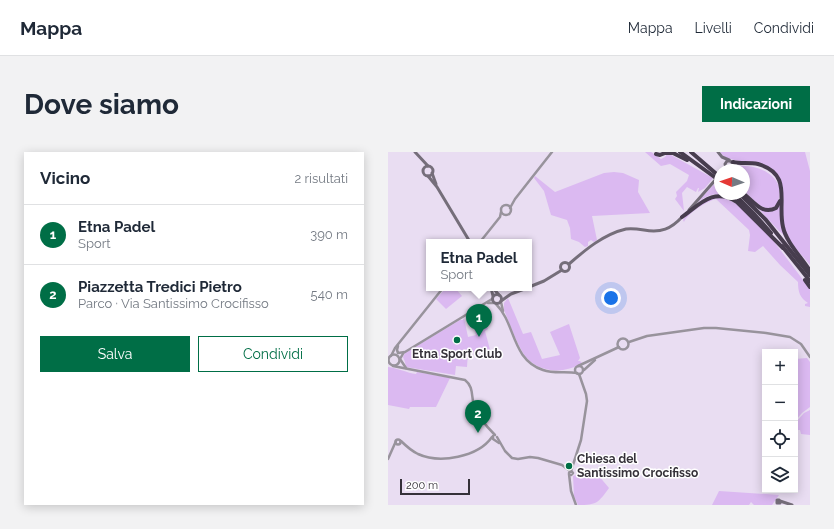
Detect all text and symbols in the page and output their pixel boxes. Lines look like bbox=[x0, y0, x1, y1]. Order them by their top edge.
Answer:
text: Mappa bbox=[20, 17, 82, 39]
text: Mappa bbox=[628, 20, 673, 36]
text: Livelli bbox=[695, 20, 732, 36]
text: Condividi bbox=[754, 20, 814, 36]
button: Indicazioni bbox=[702, 86, 810, 122]
text: Dove siamo bbox=[24, 88, 179, 121]
north arrow bbox=[714, 164, 750, 200]
text: Vicino bbox=[40, 168, 90, 188]
text: 2 risultati bbox=[294, 171, 348, 186]
text: Etna Padel bbox=[78, 218, 155, 236]
text: 1 bbox=[50, 227, 56, 242]
text: 390 m bbox=[310, 227, 348, 242]
text: Sport bbox=[78, 236, 111, 251]
popup bbox=[426, 239, 532, 291]
text: Etna Padel bbox=[440, 249, 518, 267]
text: Sport bbox=[440, 267, 473, 282]
text: Piazzetta Tredici Pietro bbox=[78, 278, 242, 296]
text: 2 bbox=[49, 287, 57, 302]
text: 540 m bbox=[311, 287, 348, 302]
your location bbox=[601, 288, 621, 308]
text: Parco · Via Santissimo Crocifisso bbox=[78, 296, 269, 311]
pin: 1 bbox=[466, 304, 492, 337]
marker: Etna Sport Club bbox=[452, 335, 462, 345]
button: Salva bbox=[40, 336, 190, 372]
button: Condividi bbox=[198, 336, 348, 372]
place label: Etna Sport Club bbox=[412, 347, 502, 361]
map controls bbox=[762, 349, 798, 493]
button: + bbox=[762, 349, 798, 385]
button: − bbox=[762, 385, 798, 421]
pin: 2 bbox=[465, 400, 491, 433]
button: locate bbox=[762, 421, 798, 457]
place label: Chiesa del Santissimo Crocifisso bbox=[577, 452, 698, 480]
button: layers bbox=[762, 457, 798, 493]
marker: Chiesa del Santissimo Crocifisso bbox=[564, 461, 574, 471]
scale bar bbox=[400, 477, 470, 496]
text: 200 m bbox=[406, 479, 438, 492]

